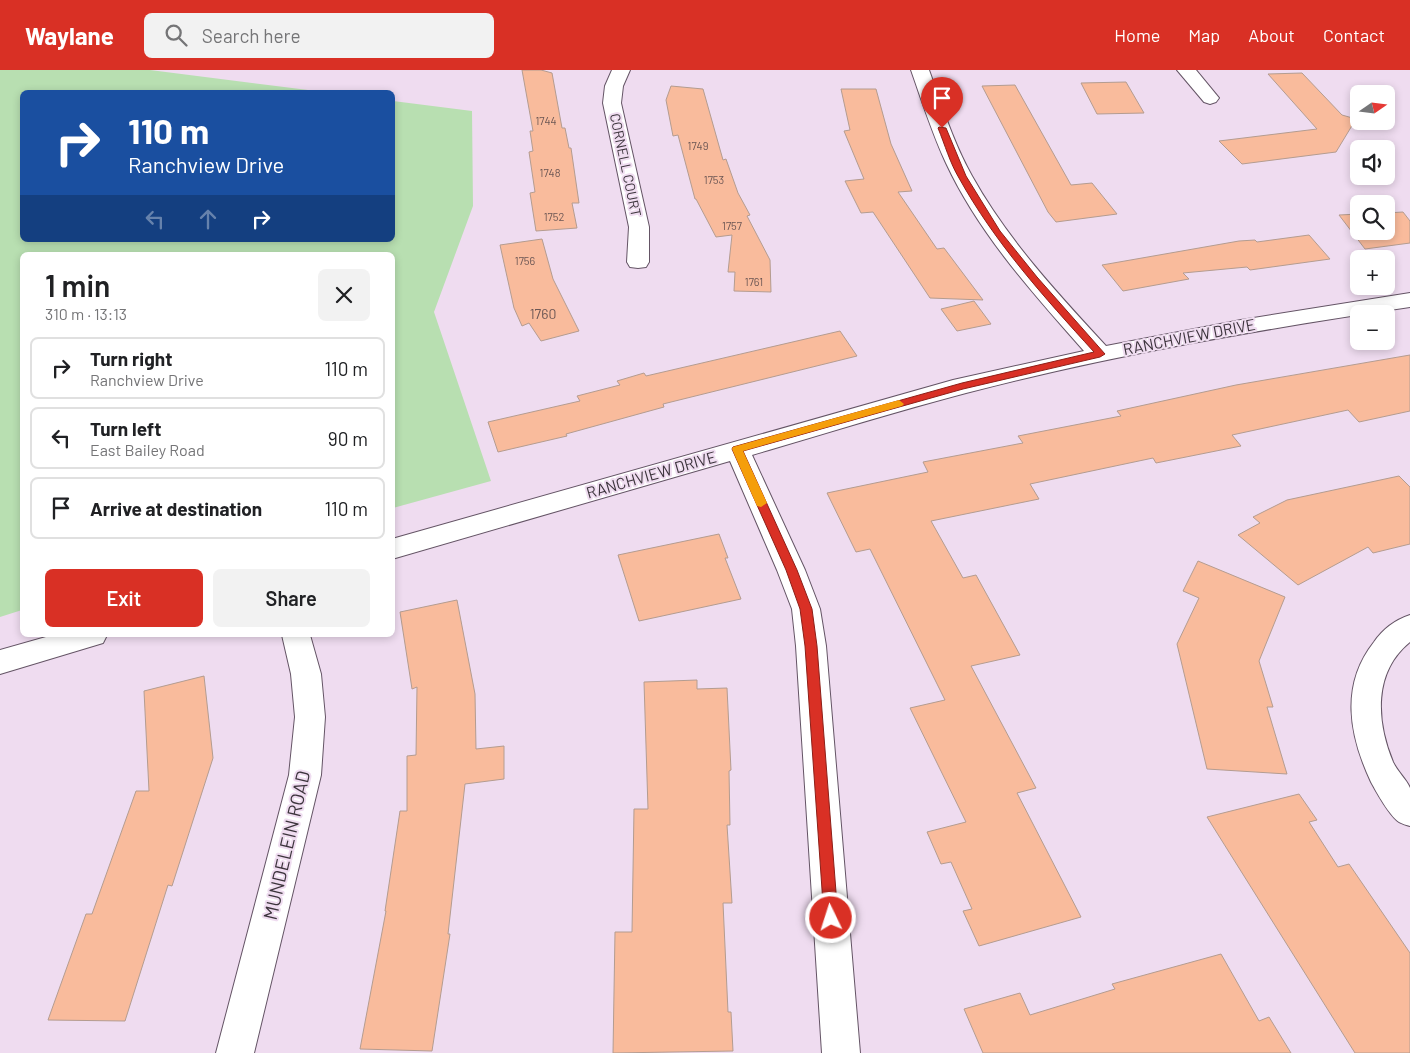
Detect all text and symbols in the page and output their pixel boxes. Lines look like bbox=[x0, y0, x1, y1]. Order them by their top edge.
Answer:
search box bbox=[144, 13, 494, 58]
text: Waylane bbox=[25, 21, 114, 50]
icon: search bbox=[162, 21, 190, 49]
text: Search here bbox=[202, 24, 301, 47]
text: Home bbox=[1114, 24, 1160, 46]
text: Map bbox=[1188, 24, 1220, 46]
text: About bbox=[1248, 24, 1295, 46]
text: Contact bbox=[1323, 24, 1385, 46]
pin bbox=[921, 77, 963, 128]
icon: arrive bbox=[928, 84, 956, 112]
north arrow bbox=[1350, 85, 1395, 130]
map controls bbox=[1350, 85, 1395, 350]
text: 110 m bbox=[128, 109, 209, 151]
icon: right bbox=[45, 110, 110, 175]
street label: CORNELL COURT bbox=[607, 112, 645, 218]
house number: 1744 bbox=[535, 114, 557, 127]
house number: 1749 bbox=[688, 139, 709, 152]
button: sound bbox=[1350, 140, 1395, 185]
text: Ranchview Drive bbox=[128, 151, 284, 177]
house number: 1748 bbox=[540, 166, 561, 179]
house number: 1753 bbox=[704, 173, 724, 186]
button: search bbox=[1350, 195, 1395, 240]
icon: left bbox=[141, 205, 169, 233]
icon: ahead bbox=[194, 205, 222, 233]
icon: right bbox=[247, 205, 275, 233]
house number: 1752 bbox=[544, 210, 564, 223]
house number: 1757 bbox=[722, 219, 742, 232]
button: + bbox=[1350, 250, 1395, 295]
house number: 1756 bbox=[515, 254, 536, 267]
text: 1 min bbox=[45, 267, 110, 303]
button: close bbox=[318, 269, 370, 321]
house number: 1761 bbox=[745, 275, 763, 288]
text: 310 m · 13:13 bbox=[45, 304, 127, 323]
house number: 1760 bbox=[530, 305, 556, 322]
button: − bbox=[1350, 305, 1395, 350]
street label: RANCHVIEW DRIVE bbox=[1121, 314, 1257, 358]
text: Turn right bbox=[90, 347, 172, 370]
icon: right bbox=[47, 354, 75, 382]
text: 110 m bbox=[324, 357, 368, 380]
text: Ranchview Drive bbox=[90, 370, 204, 389]
text: Turn left bbox=[90, 417, 161, 440]
icon: left bbox=[47, 424, 75, 452]
text: 90 m bbox=[328, 427, 368, 450]
text: East Bailey Road bbox=[90, 440, 205, 459]
street label: RANCHVIEW DRIVE bbox=[584, 446, 718, 502]
icon: arrive bbox=[47, 494, 75, 522]
text: Arrive at destination bbox=[90, 497, 262, 520]
text: 110 m bbox=[324, 497, 368, 520]
button: Exit bbox=[45, 569, 203, 627]
button: Share bbox=[213, 569, 370, 627]
street label: MUNDELEIN ROAD bbox=[258, 768, 314, 922]
position arrow bbox=[804, 891, 856, 943]

